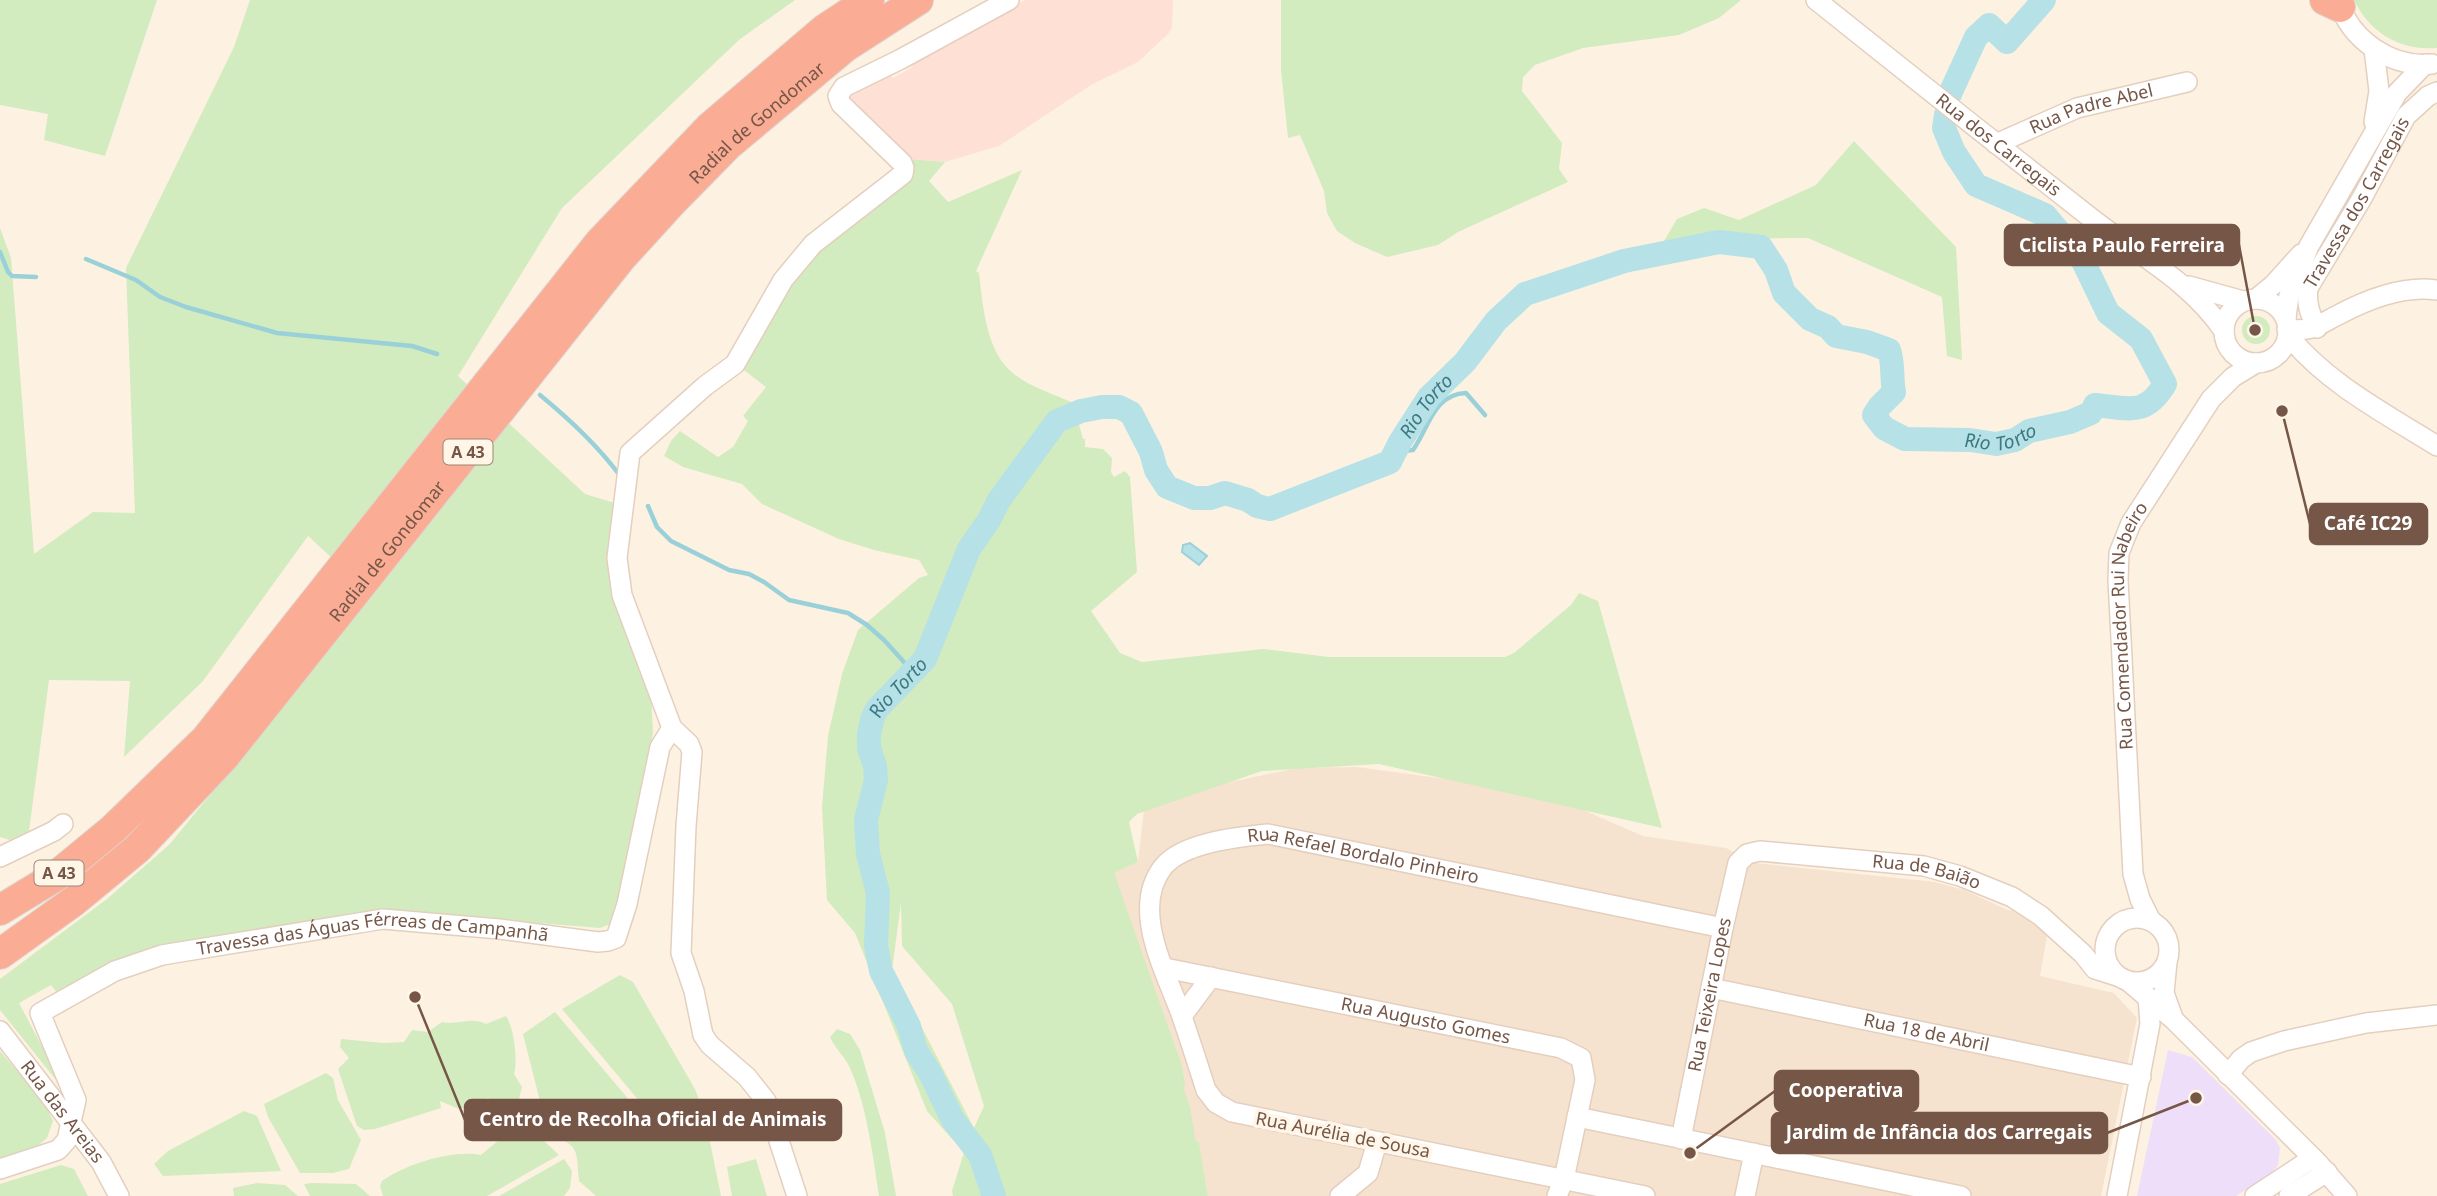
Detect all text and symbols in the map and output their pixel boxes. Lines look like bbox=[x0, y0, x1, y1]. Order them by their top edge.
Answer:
street label: Radial de Gondomar bbox=[683, 55, 830, 189]
street label: Rua Padre Abel bbox=[2025, 77, 2155, 139]
street label: Rua dos Carregais bbox=[1931, 87, 2066, 201]
street label: Travessa dos Carregais bbox=[2298, 112, 2414, 292]
callout: Ciclista Paulo Ferreira bbox=[2005, 225, 2239, 265]
text: Ciclista Paulo Ferreira bbox=[2019, 232, 2225, 258]
water label: Rio Torto bbox=[1393, 368, 1458, 443]
water label: Rio Torto bbox=[1964, 417, 2039, 457]
road number: A 43 bbox=[444, 440, 492, 464]
street label: Radial de Gondomar bbox=[323, 475, 451, 626]
street label: Rua Comendador Rui Nabeiro bbox=[2105, 497, 2153, 750]
callout: Café IC29 bbox=[2310, 504, 2427, 544]
text: Café IC29 bbox=[2324, 510, 2412, 536]
water label: Rio Torto bbox=[862, 651, 933, 722]
street label: Rua Refael Bordalo Pinheiro bbox=[1246, 821, 1481, 888]
street label: Rua de Baião bbox=[1871, 848, 1985, 894]
road number: A 43 bbox=[34, 860, 84, 886]
street label: Travessa das Águas Férreas de Campanhã bbox=[195, 906, 550, 960]
street label: Rua Teixeira Lopes bbox=[1682, 915, 1736, 1074]
street label: Rua Augusto Gomes bbox=[1339, 991, 1513, 1049]
street label: Rua 18 de Abril bbox=[1862, 1007, 1992, 1056]
street label: Rua das Areias bbox=[16, 1055, 110, 1168]
callout: Cooperativa bbox=[1775, 1071, 1918, 1111]
text: Cooperativa bbox=[1789, 1077, 1903, 1103]
callout: Centro de Recolha Oficial de Animais bbox=[465, 1100, 841, 1140]
street label: Rua Aurélia de Sousa bbox=[1254, 1105, 1433, 1163]
text: Centro de Recolha Oficial de Animais bbox=[479, 1106, 827, 1132]
callout: Jardim de Infância dos Carregais bbox=[1772, 1113, 2107, 1153]
text: Jardim de Infância dos Carregais bbox=[1784, 1119, 2092, 1145]

